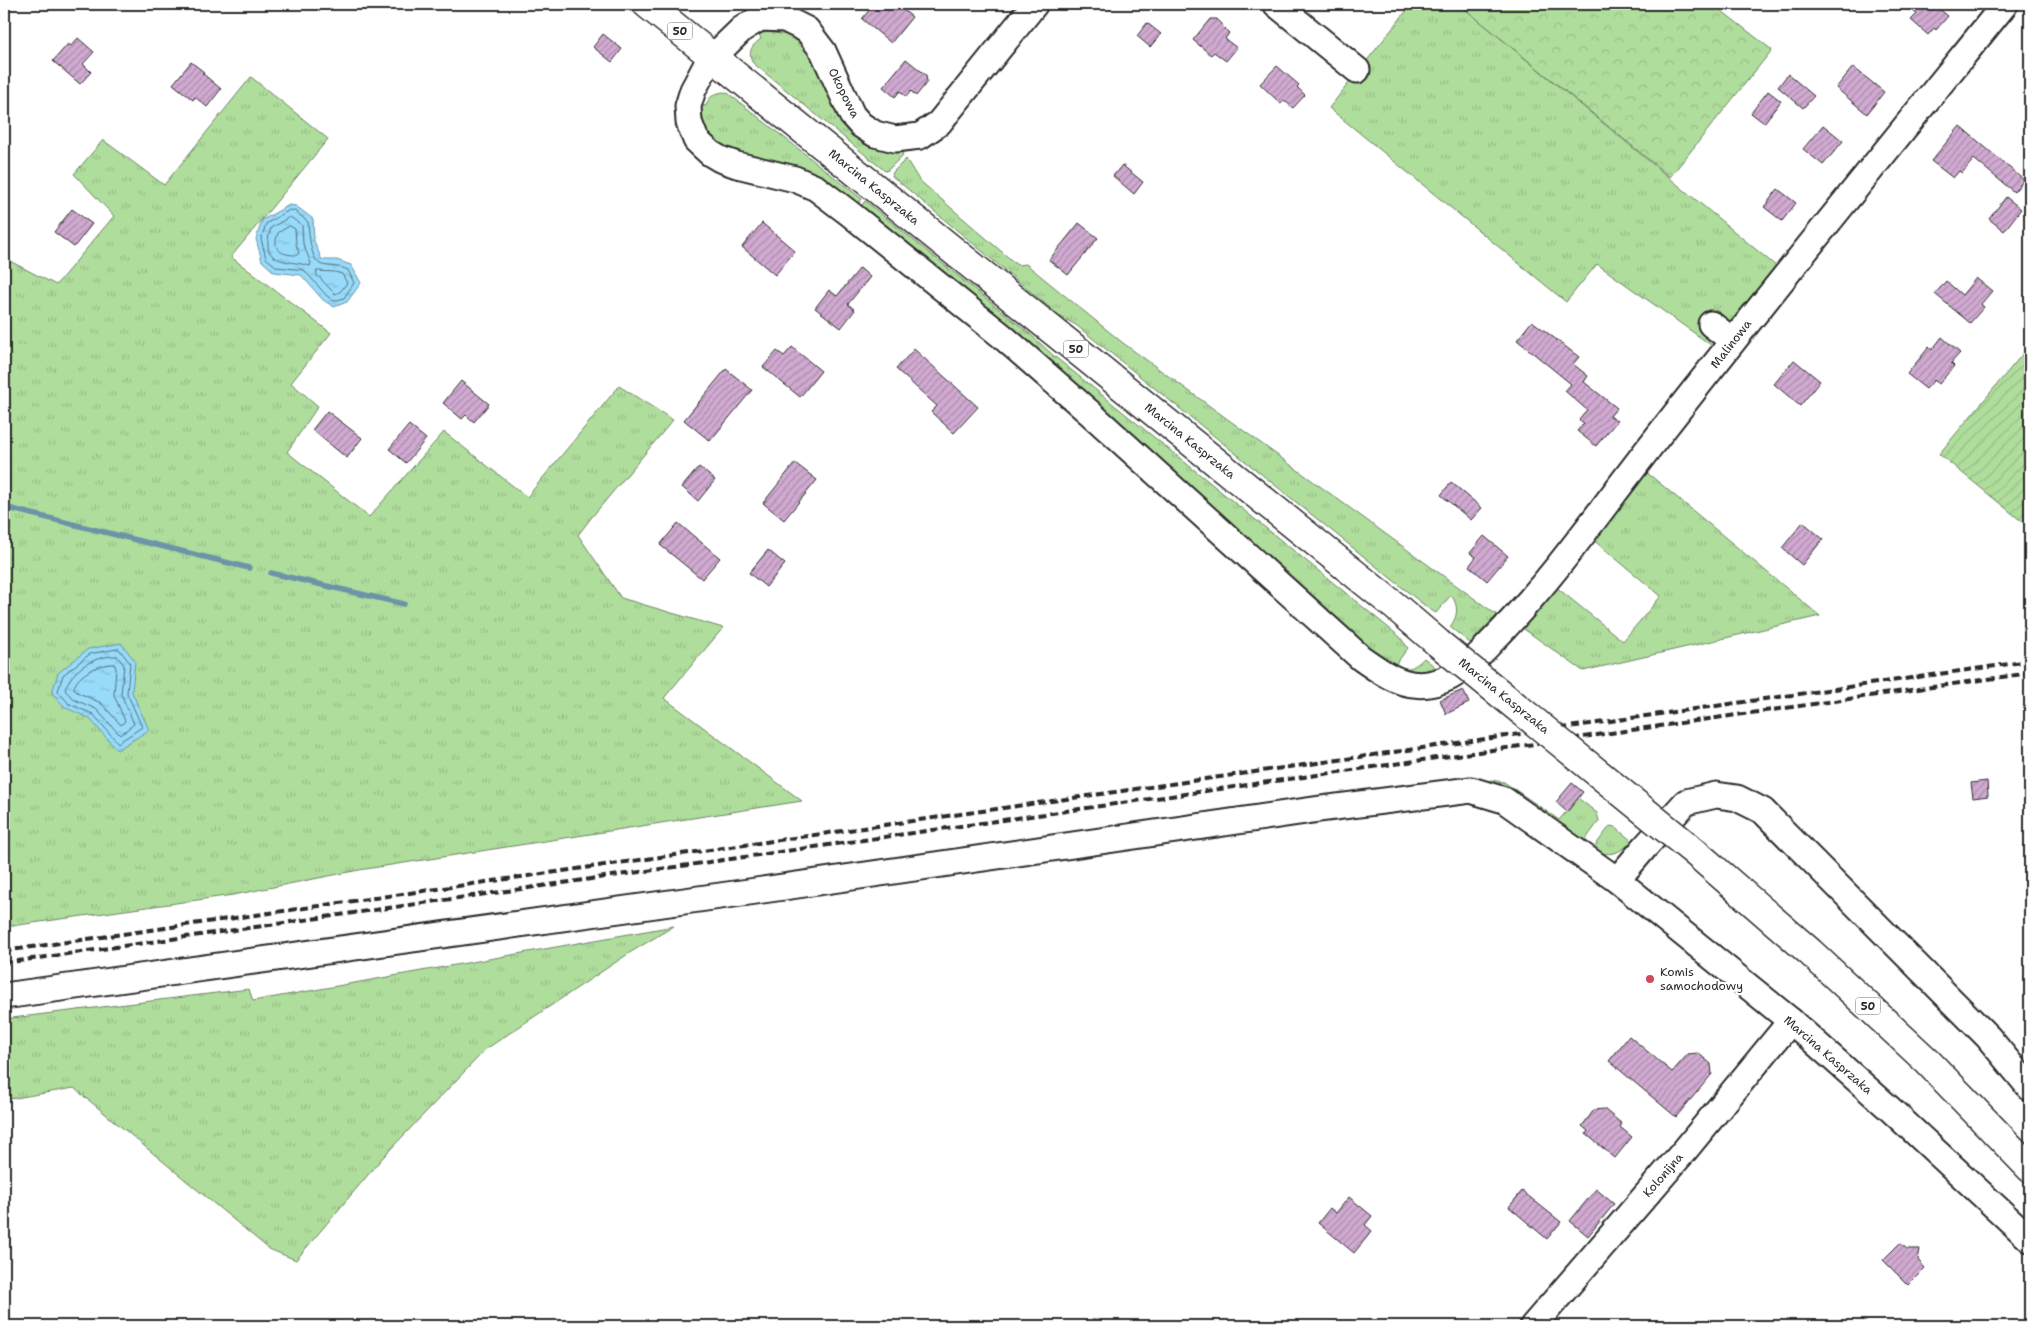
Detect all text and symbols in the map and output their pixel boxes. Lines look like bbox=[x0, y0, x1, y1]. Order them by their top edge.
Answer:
road number: 50 bbox=[668, 22, 692, 40]
street label: Okopowa bbox=[825, 65, 864, 121]
street label: Marcina Kasprzaka bbox=[825, 145, 923, 229]
street label: Malinowa bbox=[1707, 316, 1755, 372]
road number: 50 bbox=[1064, 340, 1088, 358]
street label: Marcina Kasprzaka bbox=[1141, 399, 1239, 483]
street label: Marcina Kasprzaka bbox=[1455, 654, 1553, 738]
place label: Komis samochodowy bbox=[1660, 964, 1743, 994]
marker: Komis samochodowy bbox=[1644, 973, 1656, 985]
road number: 50 bbox=[1856, 998, 1880, 1014]
street label: Marcina Kasprzaka bbox=[1780, 1012, 1876, 1098]
street label: Kolonijna bbox=[1639, 1149, 1687, 1201]

